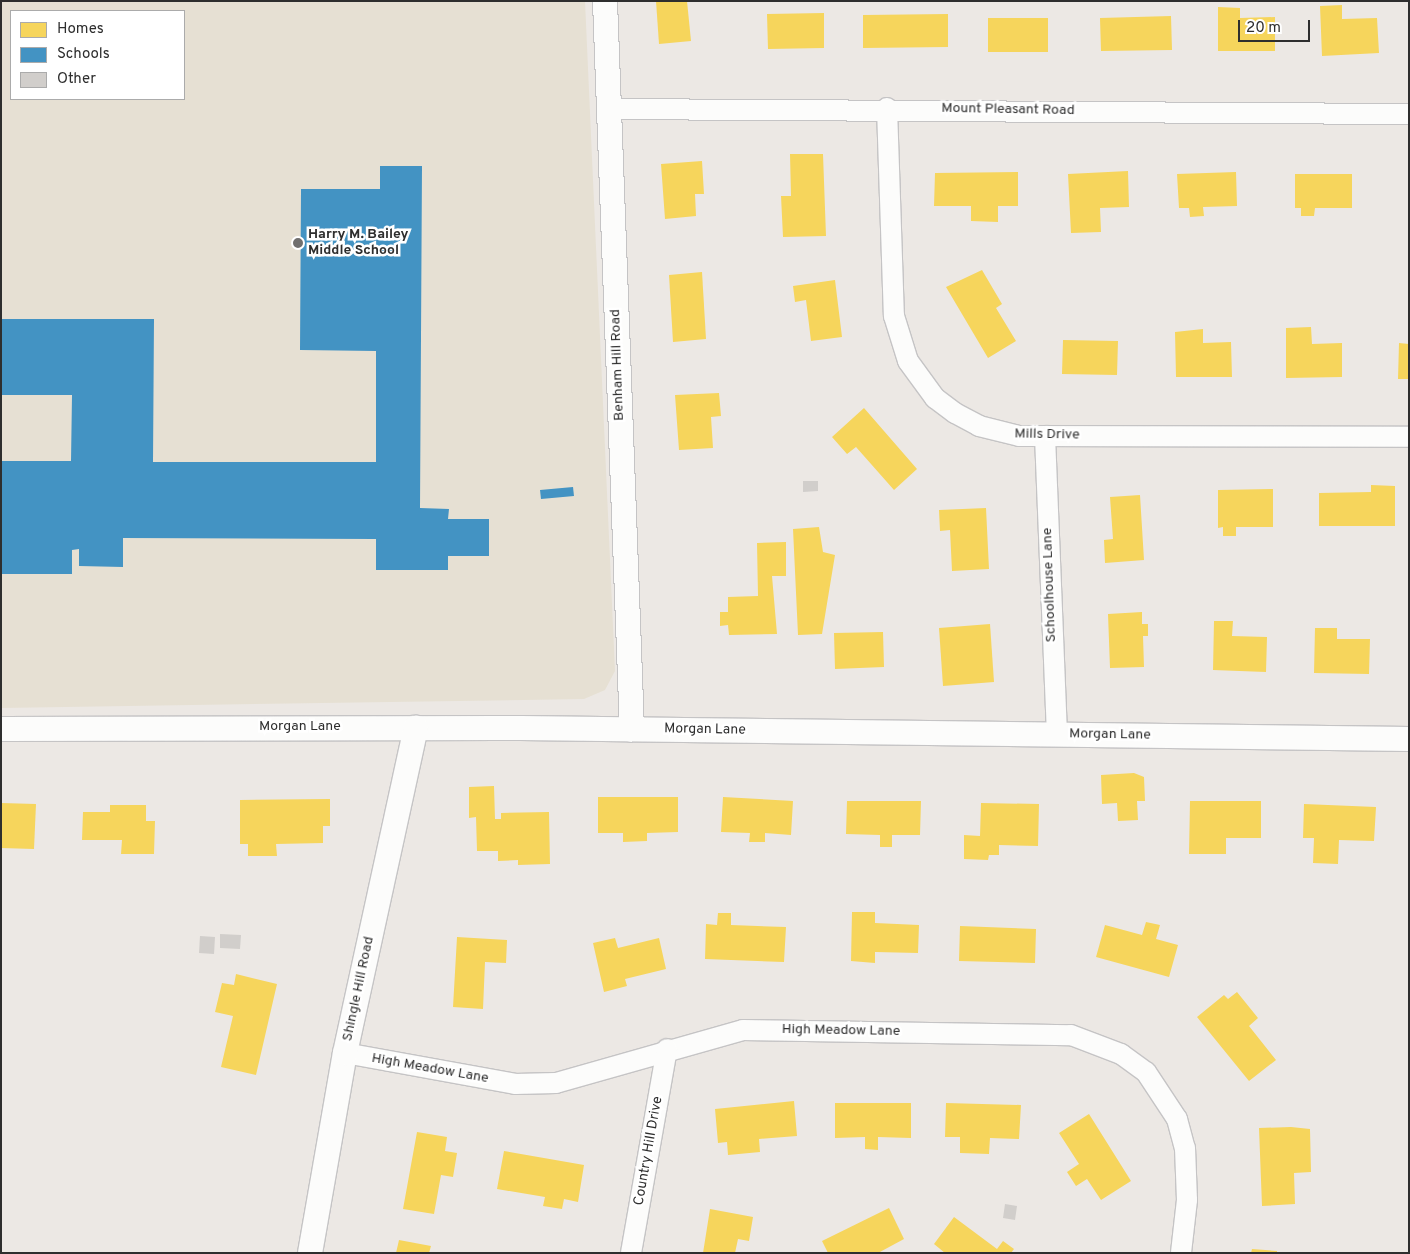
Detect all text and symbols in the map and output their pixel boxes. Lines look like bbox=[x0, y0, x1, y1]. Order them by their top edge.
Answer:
legend bbox=[10, 10, 185, 100]
scale bar bbox=[1240, 10, 1312, 42]
text: 20 m bbox=[1246, 19, 1281, 38]
text: Homes bbox=[57, 20, 104, 39]
text: Schools bbox=[57, 45, 110, 64]
text: Other bbox=[57, 70, 96, 89]
street label: Mount Pleasant Road bbox=[941, 100, 1075, 120]
place label: Harry M. Bailey Middle School bbox=[308, 227, 408, 260]
marker: Harry M. Bailey Middle School bbox=[292, 237, 304, 249]
street label: Benham Hill Road bbox=[608, 309, 628, 421]
street label: Mills Drive bbox=[1014, 426, 1080, 444]
street label: Schoolhouse Lane bbox=[1040, 527, 1060, 643]
street label: Morgan Lane bbox=[259, 719, 341, 735]
street label: Morgan Lane bbox=[664, 721, 746, 739]
street label: Morgan Lane bbox=[1069, 726, 1151, 744]
street label: Shingle Hill Road bbox=[340, 935, 378, 1043]
street label: High Meadow Lane bbox=[782, 1022, 900, 1040]
street label: High Meadow Lane bbox=[370, 1050, 490, 1088]
street label: Country Hill Drive bbox=[631, 1095, 667, 1207]

